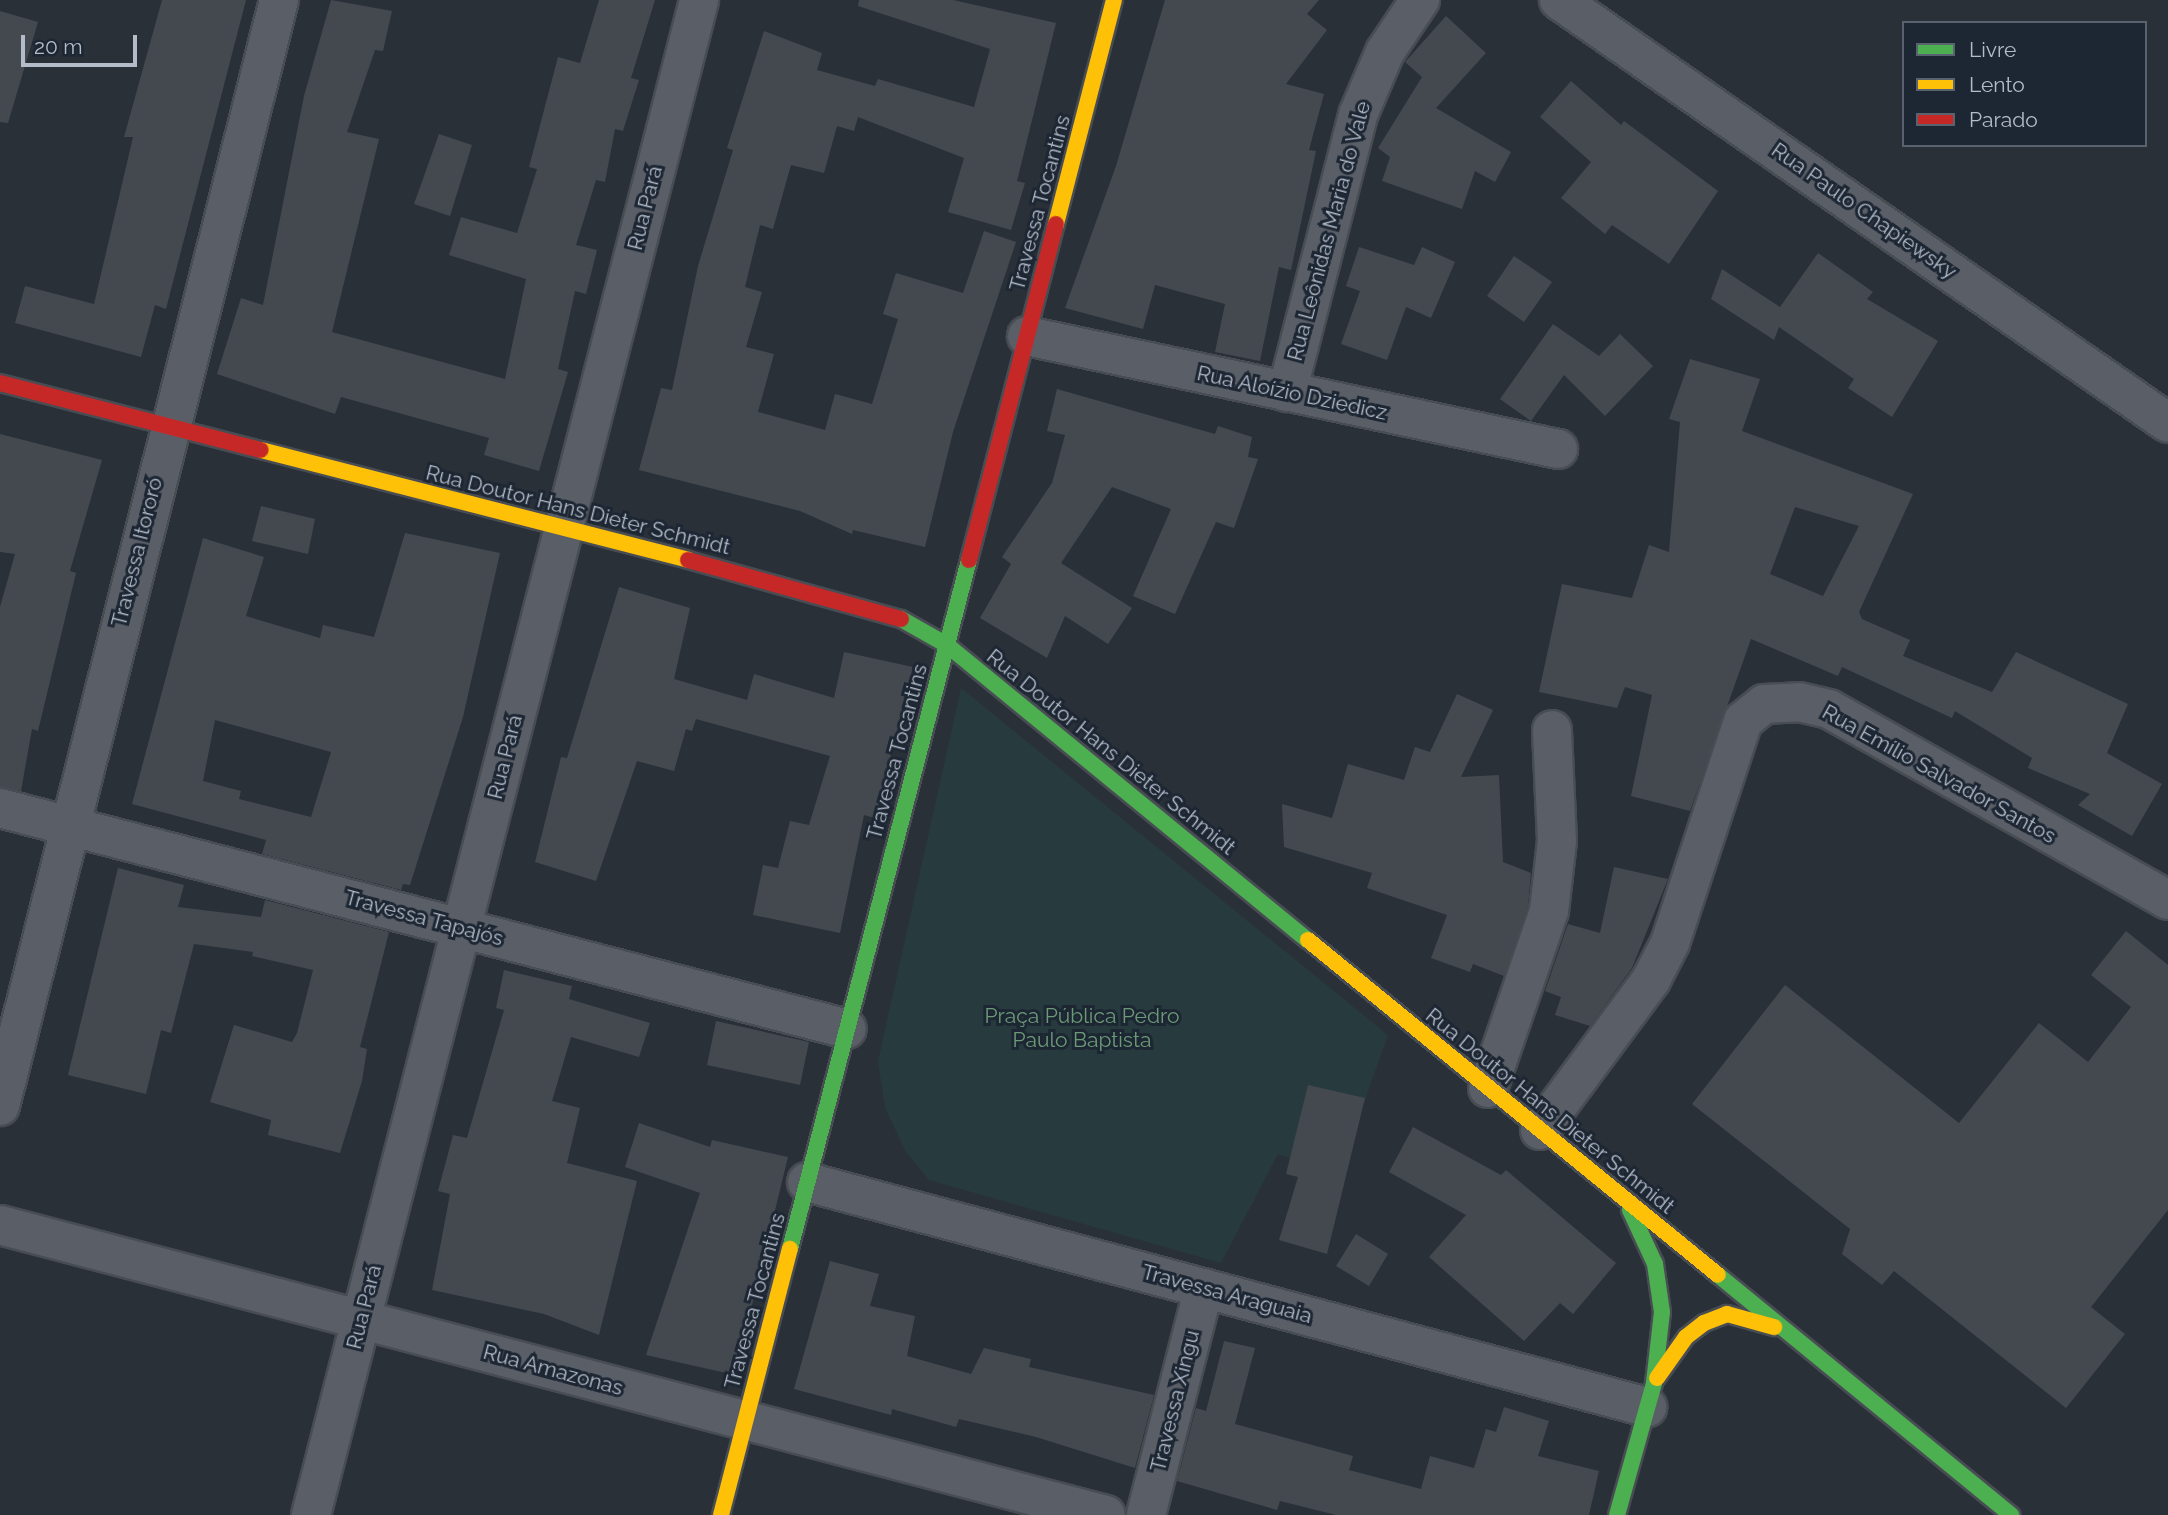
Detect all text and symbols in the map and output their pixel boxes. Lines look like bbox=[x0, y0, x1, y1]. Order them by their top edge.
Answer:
scale bar bbox=[24, 21, 140, 65]
legend bbox=[1902, 21, 2147, 147]
text: 20 m bbox=[34, 34, 82, 59]
text: Livre bbox=[1969, 37, 2016, 62]
text: Lento bbox=[1969, 72, 2025, 97]
street label: Rua Leônidas Maria do Vale bbox=[1282, 98, 1376, 364]
text: Parado bbox=[1969, 107, 2038, 132]
street label: Travessa Tocantins bbox=[1004, 112, 1076, 294]
street label: Rua Paulo Chapiewsky bbox=[1767, 137, 1961, 285]
street label: Rua Pará bbox=[622, 163, 668, 253]
street label: Rua Aloízio Dziedicz bbox=[1194, 360, 1390, 426]
street label: Rua Doutor Hans Dieter Schmidt bbox=[423, 460, 733, 560]
street label: Travessa Itororó bbox=[106, 475, 168, 629]
street label: Rua Doutor Hans Dieter Schmidt bbox=[981, 644, 1241, 860]
street label: Travessa Tocantins bbox=[861, 661, 933, 843]
street label: Rua Emílio Salvador Santos bbox=[1818, 699, 2060, 849]
street label: Rua Pará bbox=[482, 712, 528, 802]
street label: Travessa Tapajós bbox=[342, 885, 506, 951]
park label: Praça Pública Pedro Paulo Baptista bbox=[984, 1003, 1180, 1053]
street label: Rua Doutor Hans Dieter Schmidt bbox=[1420, 1003, 1680, 1219]
street label: Travessa Tocantins bbox=[719, 1210, 791, 1392]
street label: Travessa Araguaia bbox=[1139, 1259, 1315, 1329]
street label: Rua Pará bbox=[341, 1262, 387, 1352]
street label: Travessa Xingu bbox=[1145, 1328, 1205, 1474]
street label: Rua Amazonas bbox=[480, 1339, 626, 1401]

